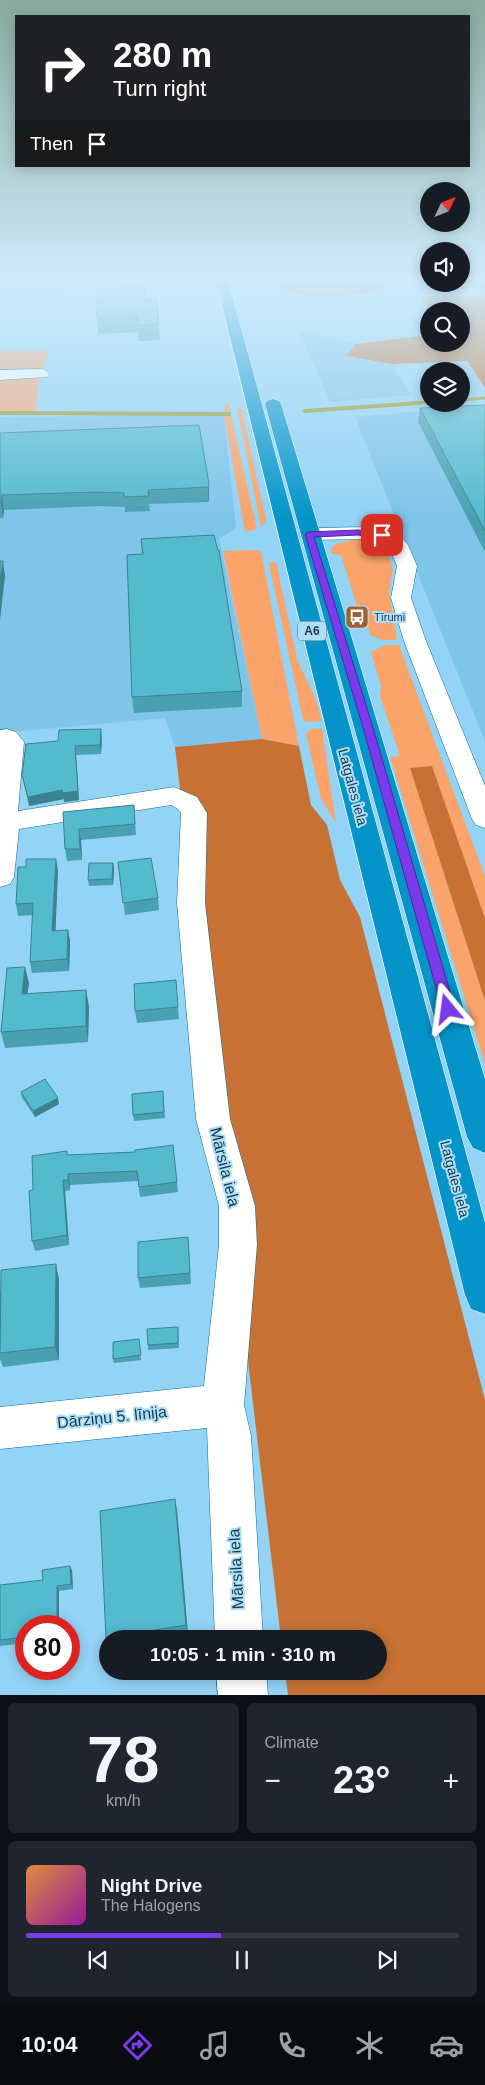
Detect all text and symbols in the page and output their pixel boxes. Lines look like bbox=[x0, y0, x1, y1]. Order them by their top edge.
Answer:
icon: right bbox=[30, 35, 95, 100]
text: 280 m bbox=[113, 35, 212, 74]
text: Turn right bbox=[113, 76, 206, 101]
icon: arrive bbox=[83, 130, 111, 158]
text: Then bbox=[30, 133, 73, 154]
north arrow bbox=[420, 182, 470, 232]
map controls bbox=[420, 182, 470, 412]
button: sound bbox=[420, 242, 470, 292]
button: search bbox=[420, 302, 470, 352]
button: layers bbox=[420, 362, 470, 412]
pin bbox=[361, 514, 403, 556]
icon: arrive bbox=[368, 521, 396, 549]
bus stop icon: Tīrumi bbox=[344, 604, 370, 630]
place label: Tīrumi bbox=[374, 611, 405, 623]
road number: A6 bbox=[298, 622, 326, 640]
street label: Latgales iela bbox=[335, 747, 371, 827]
position arrow bbox=[421, 982, 473, 1034]
street label: Mārsila iela bbox=[207, 1126, 243, 1208]
street label: Latgales iela bbox=[437, 1139, 473, 1219]
street label: Dārziņu 5. līnija bbox=[56, 1403, 168, 1431]
street label: Mārsila iela bbox=[225, 1528, 247, 1610]
speed limit sign: 80 bbox=[15, 1615, 80, 1680]
text: 10:05 · 1 min · 310 m bbox=[150, 1644, 336, 1665]
text: 78 bbox=[87, 1723, 159, 1796]
text: Climate bbox=[265, 1734, 319, 1751]
text: 23° bbox=[333, 1759, 390, 1801]
text: − bbox=[265, 1765, 281, 1796]
text: + bbox=[443, 1765, 459, 1796]
text: km/h bbox=[106, 1792, 141, 1809]
text: Night Drive bbox=[101, 1875, 202, 1896]
text: The Halogens bbox=[101, 1897, 201, 1914]
icon: previous bbox=[84, 1946, 112, 1974]
icon: pause bbox=[228, 1946, 256, 1974]
icon: next bbox=[373, 1946, 401, 1974]
icon: directions bbox=[120, 2028, 155, 2063]
icon: music bbox=[197, 2028, 232, 2063]
icon: phone bbox=[274, 2028, 309, 2063]
icon: climate bbox=[352, 2028, 387, 2063]
icon: car bbox=[429, 2028, 464, 2063]
text: 10:04 bbox=[21, 2032, 77, 2057]

